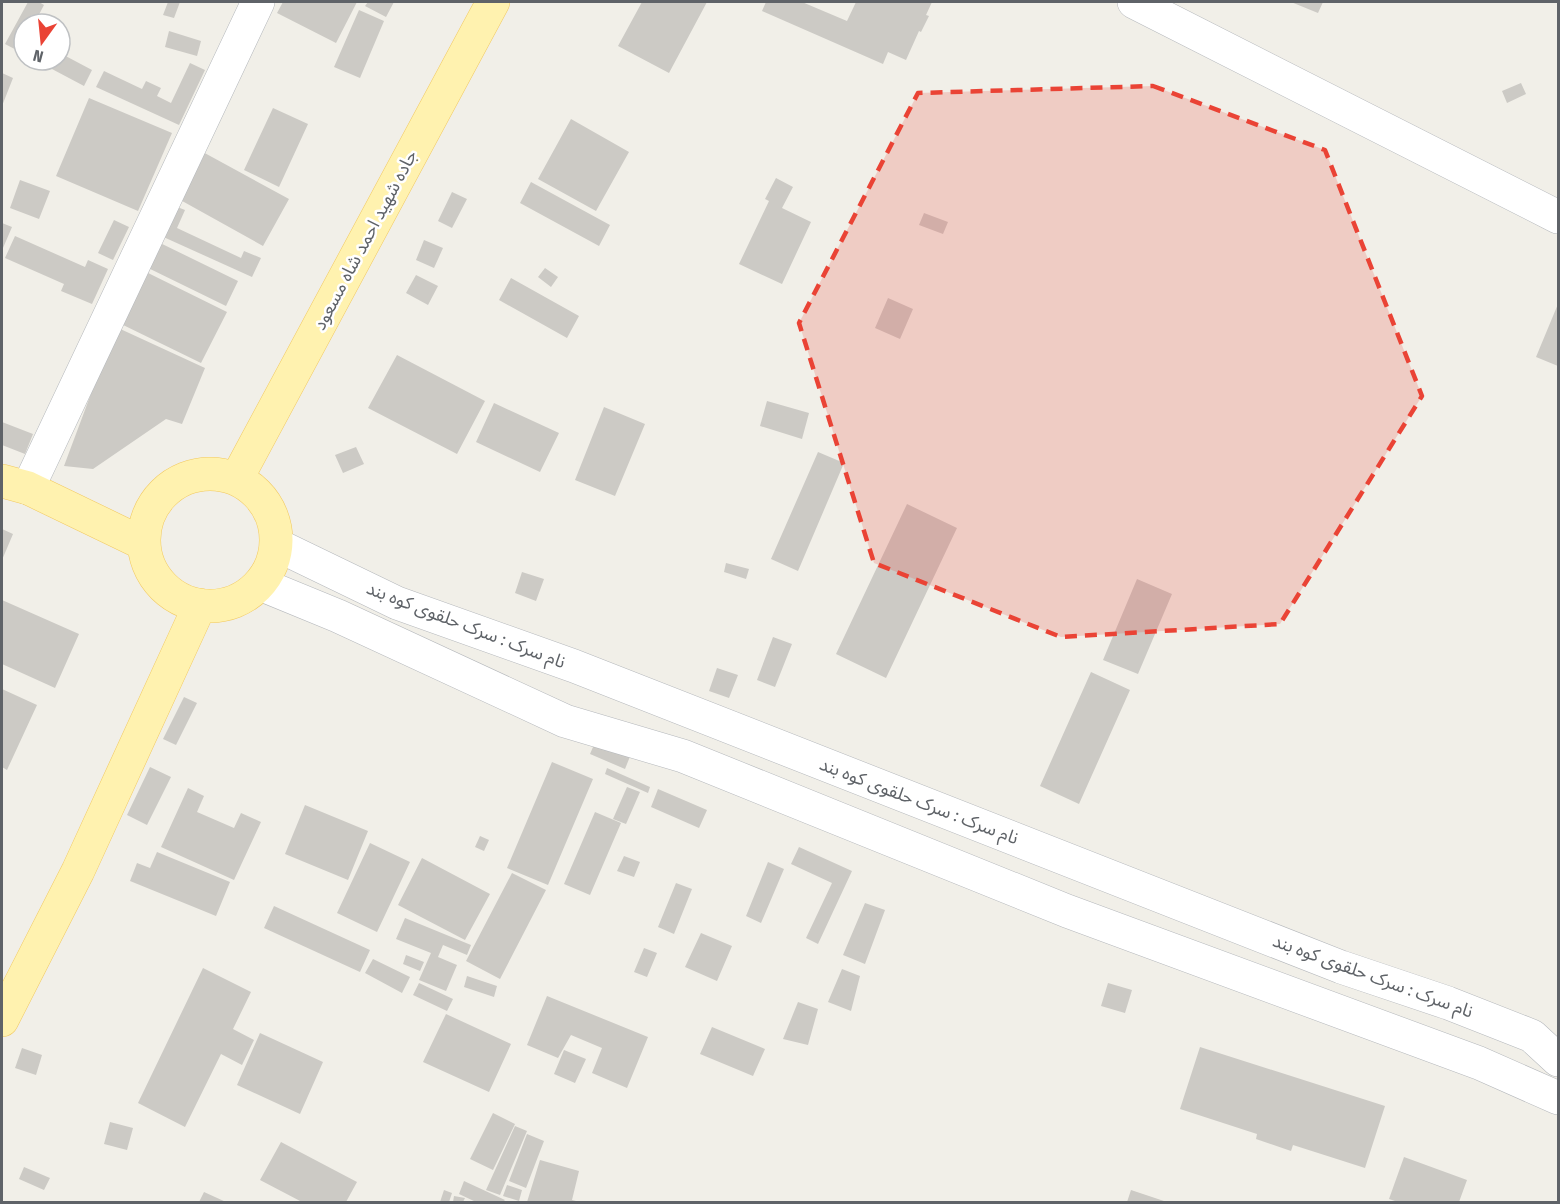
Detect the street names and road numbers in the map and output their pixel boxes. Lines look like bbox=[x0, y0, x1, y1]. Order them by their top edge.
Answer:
street label: جاده شهيد احمد شاه مسعود bbox=[308, 146, 422, 334]
street label: نام سرک : سرک حلقوی کوه بند bbox=[362, 577, 569, 676]
street label: نام سرک : سرک حلقوی کوه بند bbox=[815, 753, 1022, 852]
street label: نام سرک : سرک حلقوی کوه بند bbox=[1269, 929, 1476, 1025]

